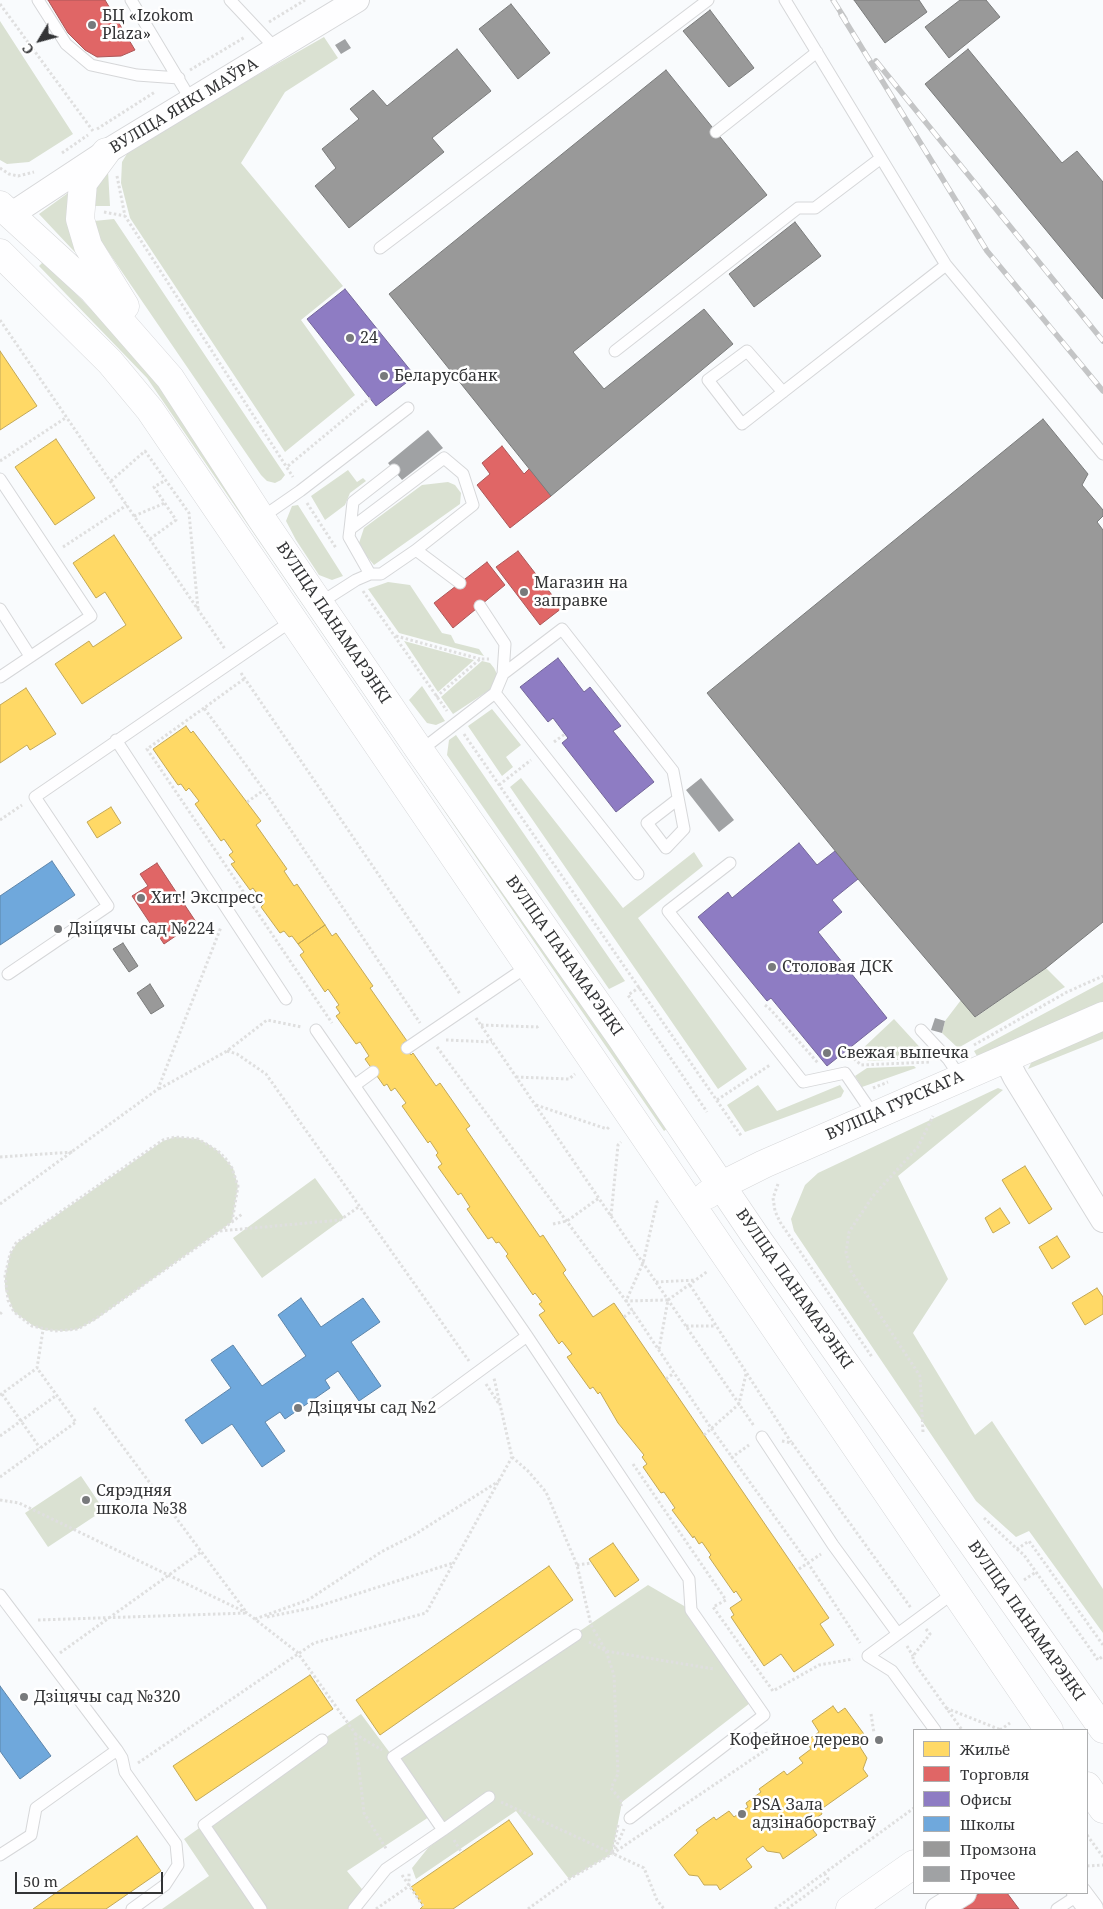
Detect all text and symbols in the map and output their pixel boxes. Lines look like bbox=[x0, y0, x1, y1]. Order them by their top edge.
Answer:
place label: БЦ «Izokom Plaza» bbox=[102, 6, 194, 44]
north arrow bbox=[15, 15, 65, 65]
marker: БЦ «Izokom Plaza» bbox=[86, 19, 98, 31]
text: С bbox=[17, 40, 38, 59]
street label: ВУЛІЦА ЯНКІ МАЎРА bbox=[107, 54, 261, 158]
place label: 24 bbox=[360, 328, 378, 348]
marker: 24 bbox=[344, 332, 356, 344]
place label: Беларусбанк bbox=[394, 366, 497, 386]
marker: Беларусбанк bbox=[378, 370, 390, 382]
street label: ВУЛІЦА ПАНАМАРЭНКІ bbox=[272, 539, 394, 707]
place label: Магазин на заправке bbox=[534, 573, 628, 611]
marker: Магазин на заправке bbox=[518, 586, 530, 598]
street label: ВУЛІЦА ПАНАМАРЭНКІ bbox=[501, 872, 627, 1040]
place label: Хит! Экспресс bbox=[151, 888, 263, 908]
marker: Хит! Экспресс bbox=[135, 892, 147, 904]
place label: Дзіцячы сад №224 bbox=[68, 919, 214, 939]
marker: Дзіцячы сад №224 bbox=[52, 923, 64, 935]
place label: Столовая ДСК bbox=[782, 957, 893, 977]
marker: Столовая ДСК bbox=[766, 961, 778, 973]
place label: Свежая выпечка bbox=[837, 1043, 969, 1063]
marker: Свежая выпечка bbox=[821, 1047, 833, 1059]
street label: ВУЛІЦА ГУРСКАГА bbox=[823, 1067, 967, 1145]
street label: ВУЛІЦА ПАНАМАРЭНКІ bbox=[731, 1205, 857, 1373]
place label: Дзіцячы сад №2 bbox=[308, 1398, 436, 1418]
marker: Дзіцячы сад №2 bbox=[292, 1402, 304, 1414]
place label: Сярэдняя школа №38 bbox=[96, 1481, 187, 1519]
marker: Сярэдняя школа №38 bbox=[80, 1494, 92, 1506]
street label: ВУЛІЦА ПАНАМАРЭНКІ bbox=[963, 1537, 1089, 1705]
place label: Дзіцячы сад №320 bbox=[34, 1687, 180, 1707]
marker: Дзіцячы сад №320 bbox=[18, 1691, 30, 1703]
legend bbox=[913, 1729, 1088, 1894]
place label: Кофейное дерево bbox=[730, 1730, 869, 1750]
marker: Кофейное дерево bbox=[873, 1734, 885, 1746]
text: Жильё bbox=[960, 1739, 1010, 1759]
text: Торговля bbox=[960, 1764, 1029, 1784]
text: Офисы bbox=[960, 1789, 1012, 1809]
place label: PSA Зала адзінаборстваў bbox=[752, 1795, 876, 1833]
marker: PSA Зала адзінаборстваў bbox=[736, 1808, 748, 1820]
text: Школы bbox=[960, 1814, 1015, 1834]
text: Промзона bbox=[960, 1839, 1037, 1859]
scale bar bbox=[18, 1862, 165, 1894]
text: Прочее bbox=[960, 1864, 1016, 1884]
text: 50 m bbox=[23, 1871, 58, 1891]

